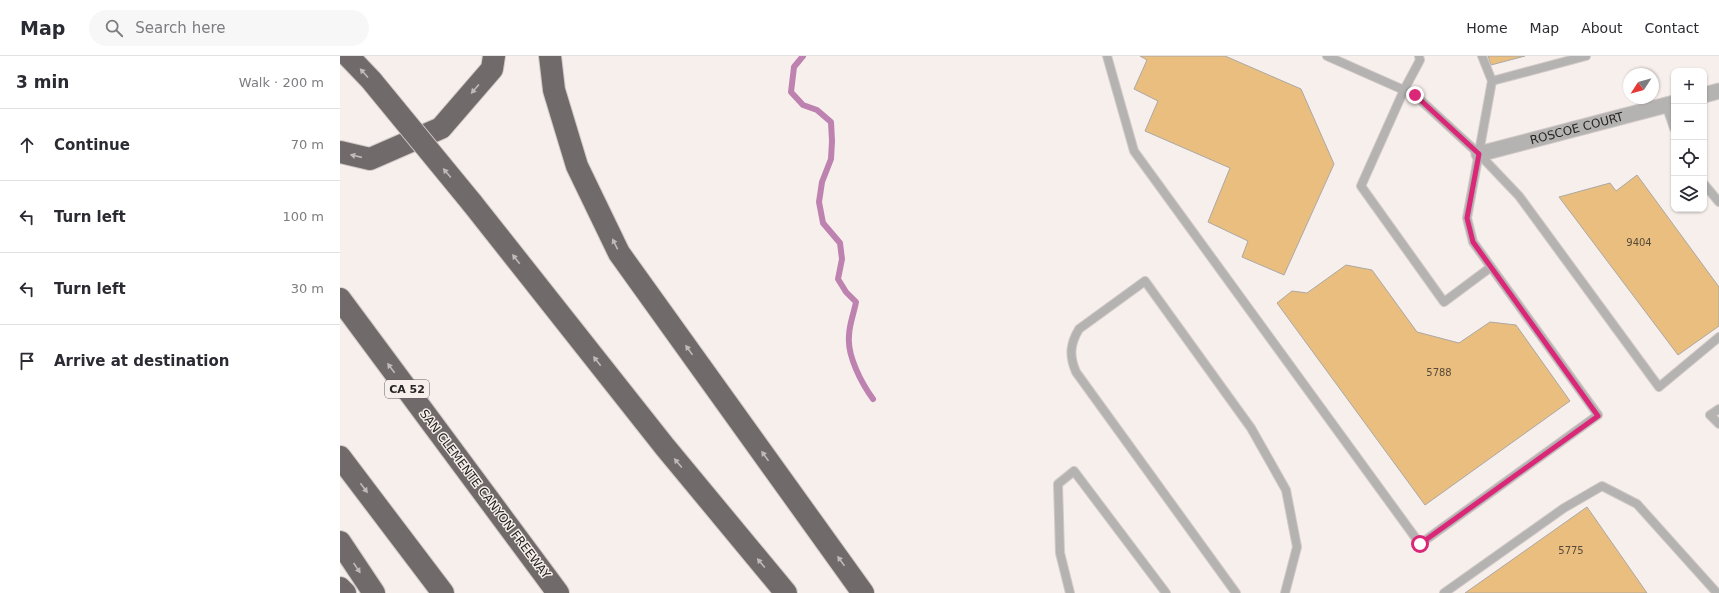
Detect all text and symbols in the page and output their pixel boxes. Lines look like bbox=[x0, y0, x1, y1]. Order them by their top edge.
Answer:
search box bbox=[89, 10, 369, 46]
text: Map bbox=[20, 17, 65, 39]
icon: search bbox=[103, 17, 125, 39]
text: Search here bbox=[135, 19, 225, 37]
text: Home bbox=[1466, 20, 1508, 36]
text: Map bbox=[1530, 20, 1559, 36]
text: About bbox=[1581, 20, 1623, 36]
text: Contact bbox=[1645, 20, 1699, 36]
one-way arrow bbox=[359, 68, 368, 78]
north arrow bbox=[1623, 68, 1659, 104]
map controls bbox=[1671, 68, 1707, 212]
button: + bbox=[1671, 68, 1707, 104]
text: 3 min bbox=[16, 72, 69, 92]
text: Walk · 200 m bbox=[239, 75, 324, 90]
one-way arrow bbox=[471, 83, 480, 94]
route end bbox=[1406, 86, 1424, 104]
button: − bbox=[1671, 104, 1707, 140]
street label: ROSCOE COURT bbox=[1528, 109, 1626, 147]
icon: ahead bbox=[16, 134, 38, 156]
text: Continue bbox=[54, 136, 130, 154]
text: 70 m bbox=[291, 137, 324, 152]
button: locate bbox=[1671, 140, 1707, 176]
one-way arrow bbox=[350, 152, 362, 158]
one-way arrow bbox=[443, 167, 451, 178]
button: layers bbox=[1671, 176, 1707, 212]
icon: left bbox=[16, 206, 38, 228]
text: Turn left bbox=[54, 208, 126, 226]
text: 100 m bbox=[282, 209, 324, 224]
house number: 9404 bbox=[1626, 237, 1652, 248]
one-way arrow bbox=[612, 238, 618, 249]
one-way arrow bbox=[512, 254, 521, 265]
icon: left bbox=[16, 278, 38, 300]
text: Turn left bbox=[54, 280, 126, 298]
text: 30 m bbox=[291, 281, 324, 296]
one-way arrow bbox=[685, 345, 693, 355]
icon: arrive bbox=[16, 350, 38, 372]
text: Arrive at destination bbox=[54, 352, 229, 370]
one-way arrow bbox=[593, 356, 601, 367]
one-way arrow bbox=[387, 363, 396, 374]
house number: 5788 bbox=[1426, 367, 1452, 378]
road number: CA 52 bbox=[385, 380, 429, 398]
street label: SAN CLEMENTE CANYON FREEWAY bbox=[417, 407, 554, 582]
one-way arrow bbox=[761, 450, 769, 461]
one-way arrow bbox=[673, 458, 682, 468]
one-way arrow bbox=[359, 482, 368, 493]
route start bbox=[1411, 535, 1429, 553]
house number: 5775 bbox=[1558, 545, 1584, 556]
one-way arrow bbox=[836, 556, 845, 567]
one-way arrow bbox=[756, 558, 765, 568]
one-way arrow bbox=[353, 562, 361, 573]

